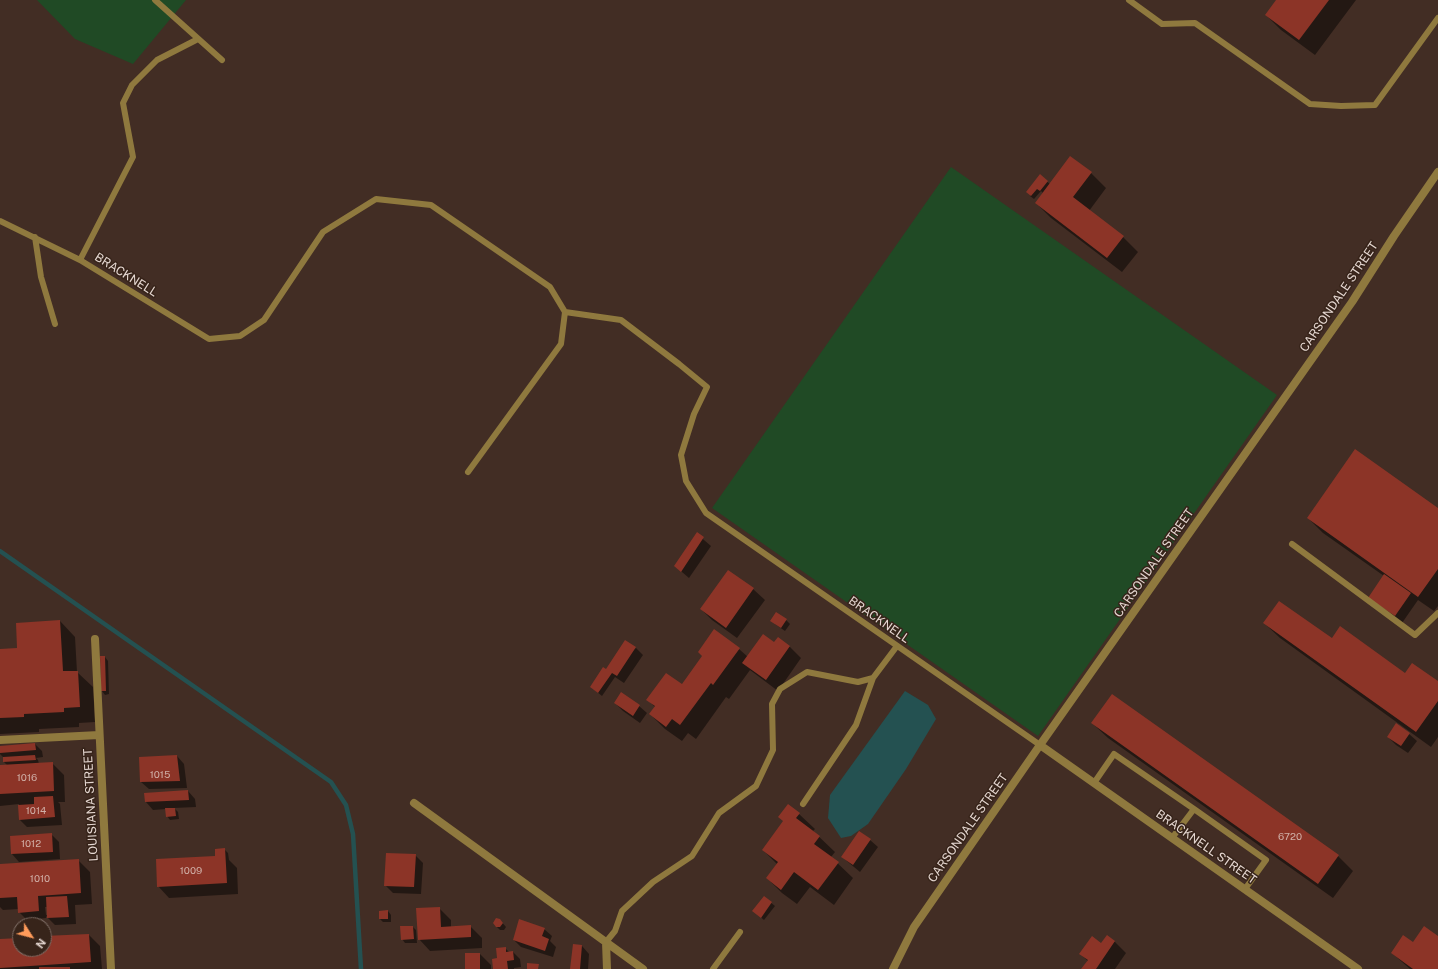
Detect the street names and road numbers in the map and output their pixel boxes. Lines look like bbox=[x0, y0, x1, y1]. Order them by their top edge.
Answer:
street label: CARSONDALE STREET bbox=[1297, 239, 1381, 355]
street label: BRACKNELL bbox=[92, 250, 160, 300]
street label: CARSONDALE STREET bbox=[1111, 506, 1197, 620]
street label: BRACKNELL bbox=[846, 594, 912, 646]
street label: LOUISIANA STREET bbox=[81, 748, 101, 862]
street label: CARSONDALE STREET bbox=[925, 771, 1011, 885]
street label: BRACKNELL STREET bbox=[1153, 807, 1259, 887]

